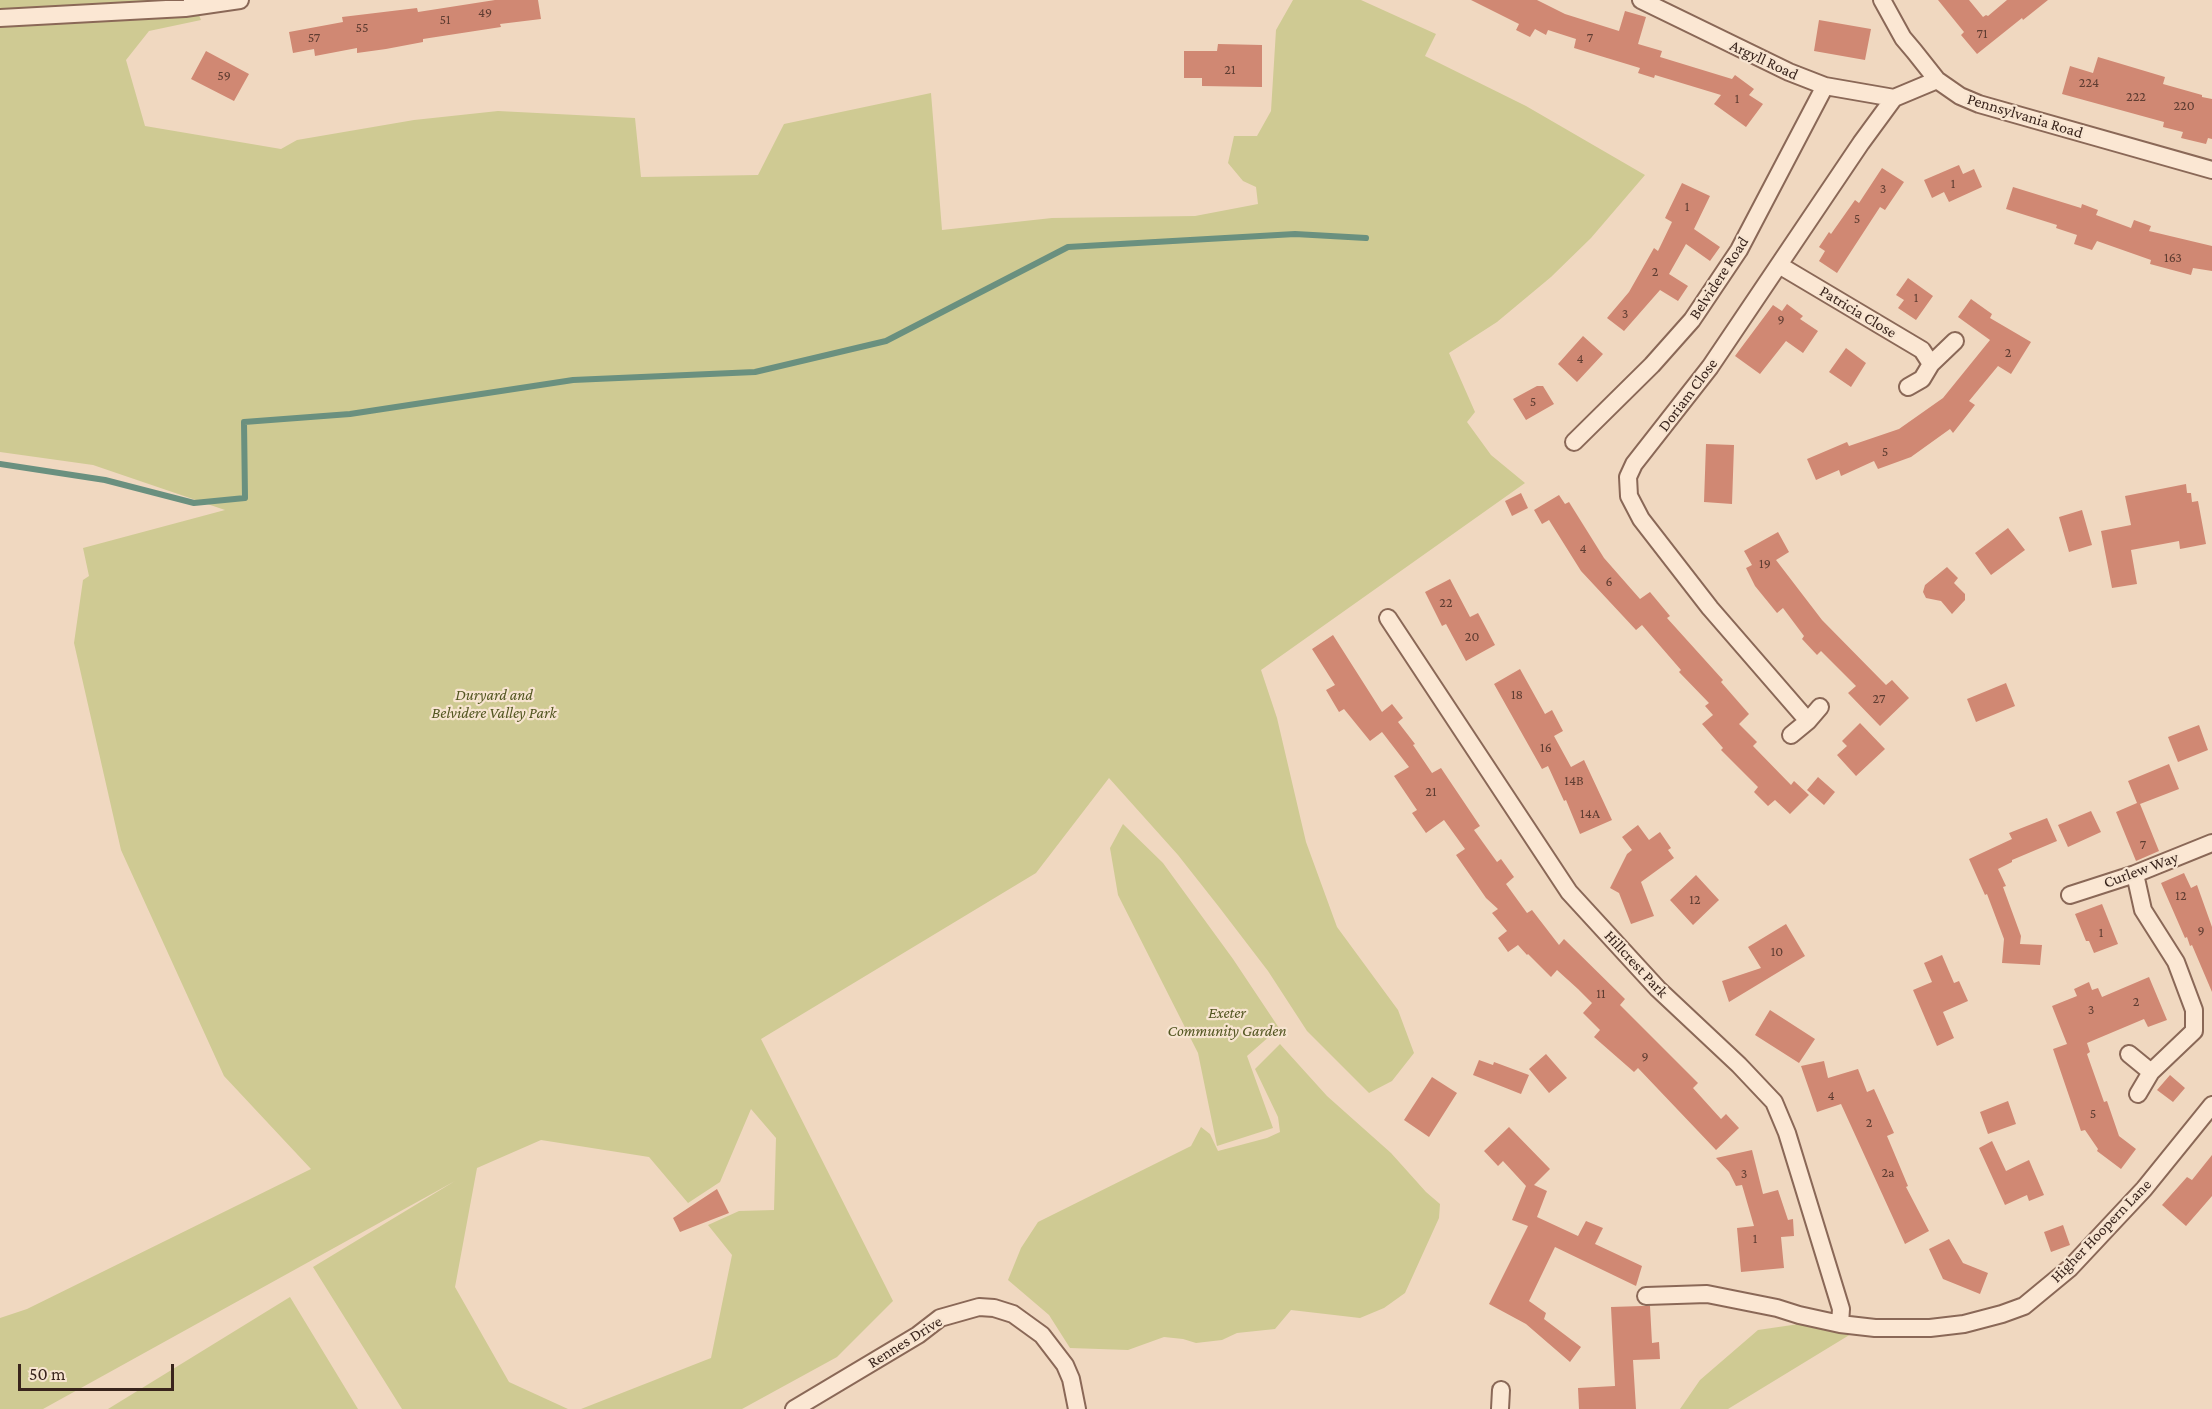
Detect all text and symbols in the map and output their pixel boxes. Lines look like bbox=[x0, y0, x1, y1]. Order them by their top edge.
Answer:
house number: 49 bbox=[478, 5, 492, 21]
house number: 51 bbox=[439, 12, 451, 28]
house number: 55 bbox=[355, 20, 369, 36]
house number: 71 bbox=[1976, 26, 1988, 42]
house number: 57 bbox=[308, 30, 320, 46]
house number: 7 bbox=[1587, 30, 1593, 46]
street label: Argyll Road bbox=[1727, 36, 1801, 84]
house number: 21 bbox=[1224, 62, 1236, 78]
house number: 59 bbox=[217, 68, 231, 84]
house number: 224 bbox=[2079, 75, 2099, 91]
street label: Pennsylvania Road bbox=[1965, 89, 2085, 143]
house number: 222 bbox=[2126, 89, 2146, 105]
house number: 1 bbox=[1735, 91, 1739, 107]
house number: 220 bbox=[2173, 98, 2195, 114]
house number: 1 bbox=[1951, 176, 1955, 192]
house number: 3 bbox=[1880, 181, 1886, 197]
house number: 1 bbox=[1685, 199, 1689, 215]
house number: 5 bbox=[1854, 211, 1860, 227]
street label: Belvidere Road bbox=[1685, 233, 1753, 323]
house number: 163 bbox=[2164, 250, 2182, 266]
house number: 2 bbox=[1652, 264, 1658, 280]
street label: Patricia Close bbox=[1816, 281, 1900, 343]
house number: 1 bbox=[1914, 290, 1918, 306]
house number: 3 bbox=[1622, 306, 1628, 322]
house number: 9 bbox=[1777, 312, 1785, 328]
house number: 2 bbox=[2005, 345, 2011, 361]
house number: 4 bbox=[1576, 351, 1584, 367]
street label: Doriam Close bbox=[1654, 355, 1722, 435]
house number: 5 bbox=[1530, 394, 1536, 410]
house number: 5 bbox=[1882, 444, 1888, 460]
house number: 4 bbox=[1579, 541, 1587, 557]
house number: 19 bbox=[1759, 556, 1771, 572]
house number: 6 bbox=[1605, 574, 1613, 590]
house number: 22 bbox=[1439, 595, 1453, 611]
house number: 20 bbox=[1465, 629, 1479, 645]
park label: Duryard and Belvidere Valley Park bbox=[432, 685, 556, 723]
house number: 18 bbox=[1511, 687, 1523, 703]
house number: 27 bbox=[1873, 691, 1885, 707]
house number: 16 bbox=[1540, 740, 1552, 756]
house number: 14B bbox=[1564, 773, 1584, 789]
house number: 21 bbox=[1425, 784, 1437, 800]
house number: 14A bbox=[1580, 806, 1600, 822]
house number: 7 bbox=[2140, 837, 2146, 853]
street label: Curlew Way bbox=[2101, 848, 2181, 892]
house number: 12 bbox=[2175, 888, 2187, 904]
house number: 12 bbox=[1689, 892, 1701, 908]
house number: 9 bbox=[2197, 923, 2205, 939]
house number: 1 bbox=[2099, 925, 2103, 941]
street label: Hillcrest Park bbox=[1600, 926, 1672, 1002]
house number: 10 bbox=[1771, 944, 1783, 960]
house number: 11 bbox=[1596, 986, 1606, 1002]
house number: 2 bbox=[2133, 994, 2139, 1010]
house number: 3 bbox=[2088, 1002, 2094, 1018]
park label: Exeter Community Garden bbox=[1168, 1003, 1286, 1041]
house number: 9 bbox=[1641, 1049, 1649, 1065]
house number: 4 bbox=[1827, 1088, 1835, 1104]
house number: 5 bbox=[2090, 1106, 2096, 1122]
house number: 2 bbox=[1866, 1115, 1872, 1131]
house number: 2a bbox=[1881, 1165, 1895, 1181]
house number: 3 bbox=[1741, 1166, 1747, 1182]
street label: Higher Hoopern Lane bbox=[2047, 1175, 2155, 1287]
house number: 1 bbox=[1753, 1231, 1757, 1247]
street label: Rennes Drive bbox=[864, 1312, 946, 1372]
scale bar bbox=[21, 1352, 177, 1390]
text: 50 m bbox=[29, 1364, 66, 1384]

